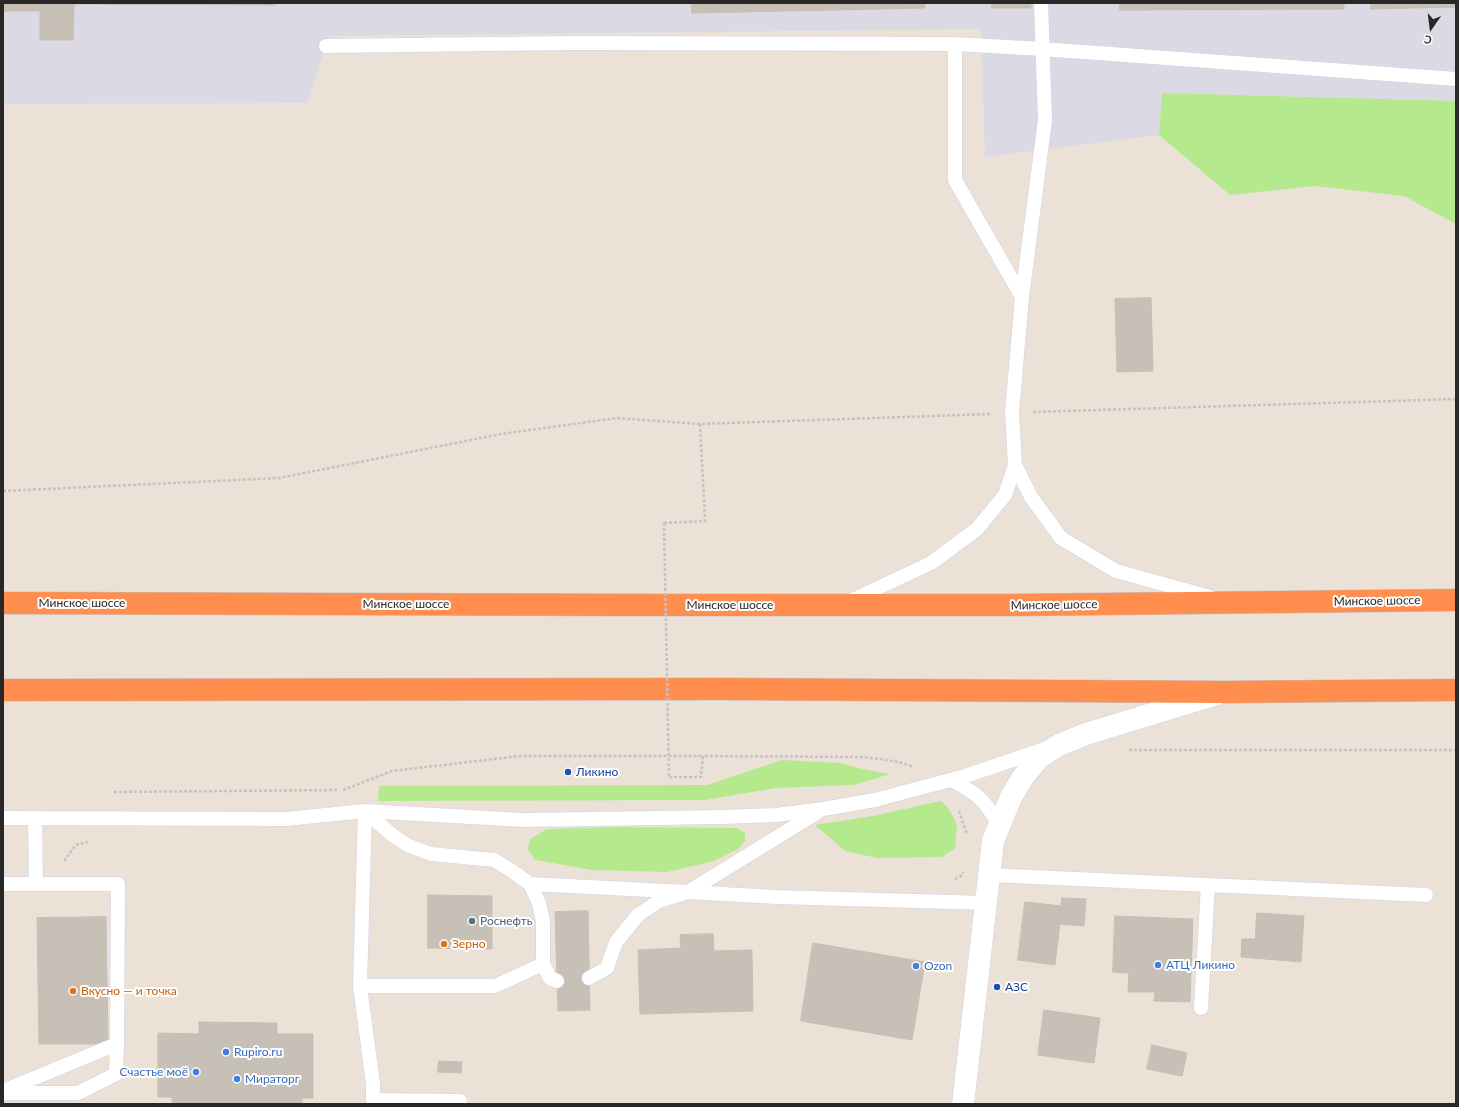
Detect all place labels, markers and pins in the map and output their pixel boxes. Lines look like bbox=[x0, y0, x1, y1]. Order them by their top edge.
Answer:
place label: Ликино bbox=[576, 765, 618, 779]
marker: Ликино bbox=[563, 767, 573, 777]
place label: Роснефть bbox=[480, 914, 533, 928]
marker: Роснефть bbox=[467, 916, 477, 926]
place label: Зерно bbox=[452, 937, 485, 951]
marker: Зерно bbox=[439, 939, 449, 949]
place label: АТЦ Ликино bbox=[1166, 958, 1235, 972]
place label: Ozon bbox=[924, 959, 952, 973]
marker: АТЦ Ликино bbox=[1153, 960, 1163, 970]
marker: Ozon bbox=[911, 961, 921, 971]
place label: АЗС bbox=[1005, 980, 1028, 994]
marker: АЗС bbox=[992, 982, 1002, 992]
place label: Вкусно — и точка bbox=[81, 984, 177, 998]
marker: Вкусно — и точка bbox=[68, 986, 78, 996]
place label: Rupiro.ru bbox=[234, 1045, 282, 1059]
marker: Rupiro.ru bbox=[221, 1047, 231, 1057]
place label: Счастье моё bbox=[120, 1065, 188, 1079]
marker: Счастье моё bbox=[191, 1067, 201, 1077]
place label: Мираторг bbox=[245, 1072, 300, 1086]
marker: Мираторг bbox=[232, 1074, 242, 1084]

